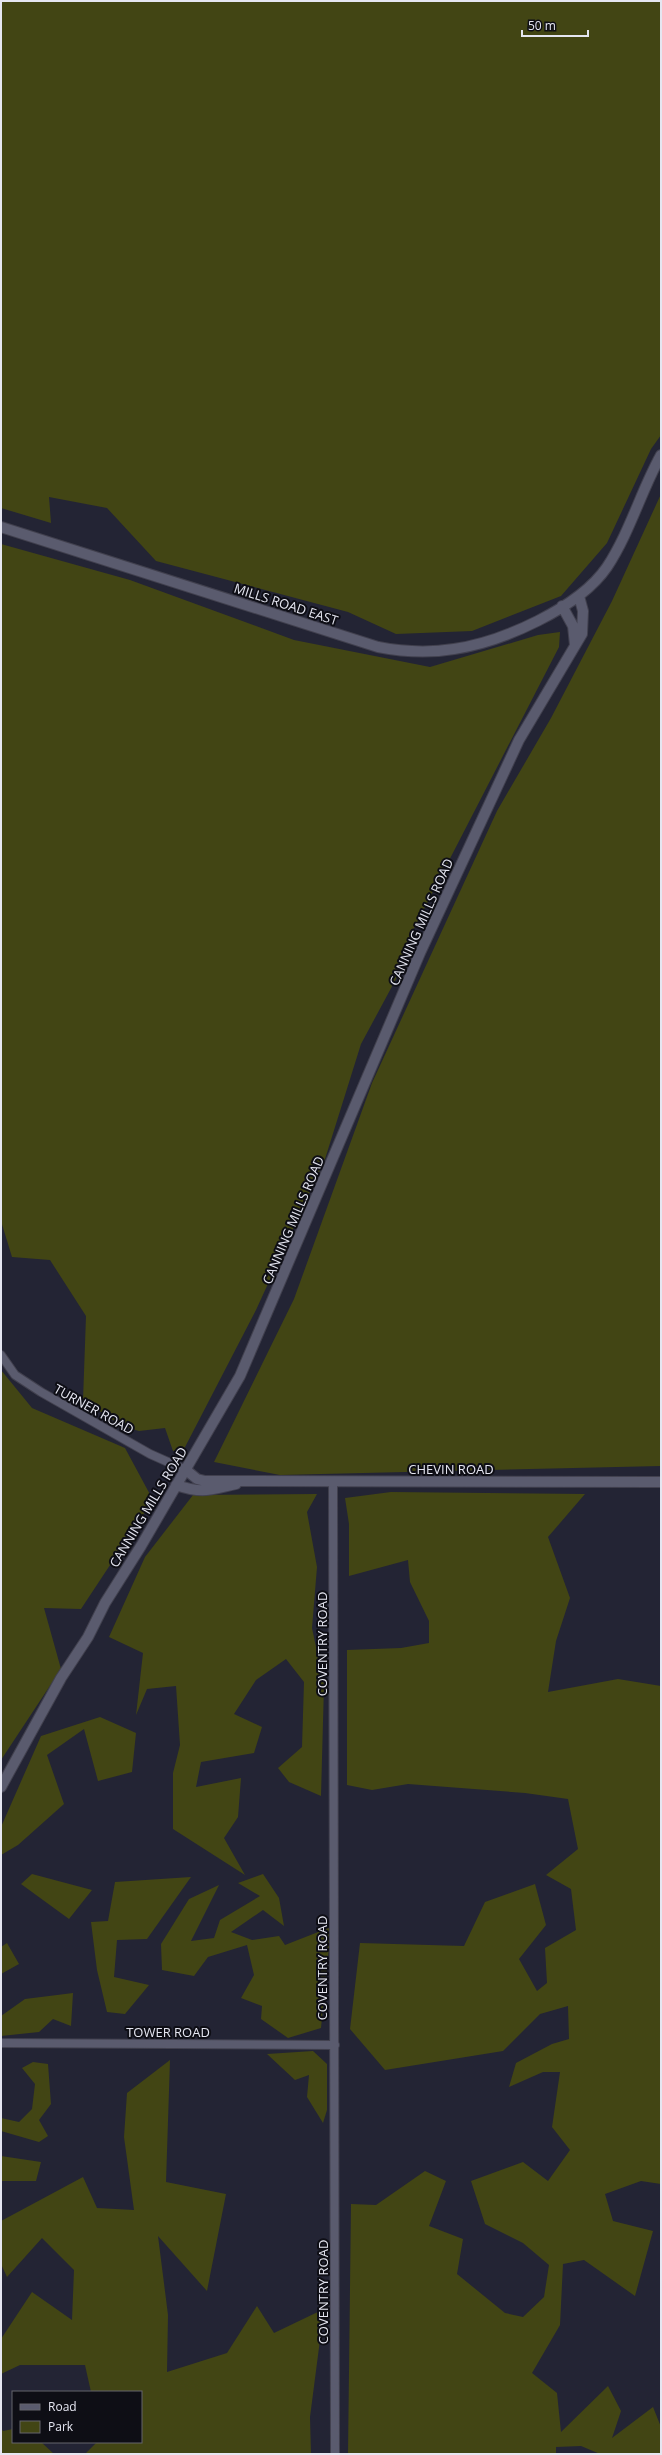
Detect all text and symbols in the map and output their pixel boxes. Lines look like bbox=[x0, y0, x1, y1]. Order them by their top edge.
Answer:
scale bar bbox=[522, 12, 588, 38]
text: 50 m bbox=[528, 17, 556, 34]
street label: MILLS ROAD EAST bbox=[232, 579, 341, 630]
street label: CANNING MILLS ROAD bbox=[385, 856, 457, 988]
street label: CANNING MILLS ROAD bbox=[258, 1153, 328, 1287]
street label: TURNER ROAD bbox=[51, 1380, 137, 1438]
street label: CANNING MILLS ROAD bbox=[105, 1443, 191, 1571]
street label: CHEVIN ROAD bbox=[408, 1460, 494, 1478]
street label: COVENTRY ROAD bbox=[313, 1592, 331, 1696]
street label: COVENTRY ROAD bbox=[313, 1916, 331, 2020]
street label: TOWER ROAD bbox=[126, 2023, 210, 2041]
street label: COVENTRY ROAD bbox=[314, 2240, 332, 2344]
legend bbox=[12, 2391, 142, 2443]
text: Road bbox=[48, 2398, 77, 2415]
text: Park bbox=[48, 2418, 74, 2435]

